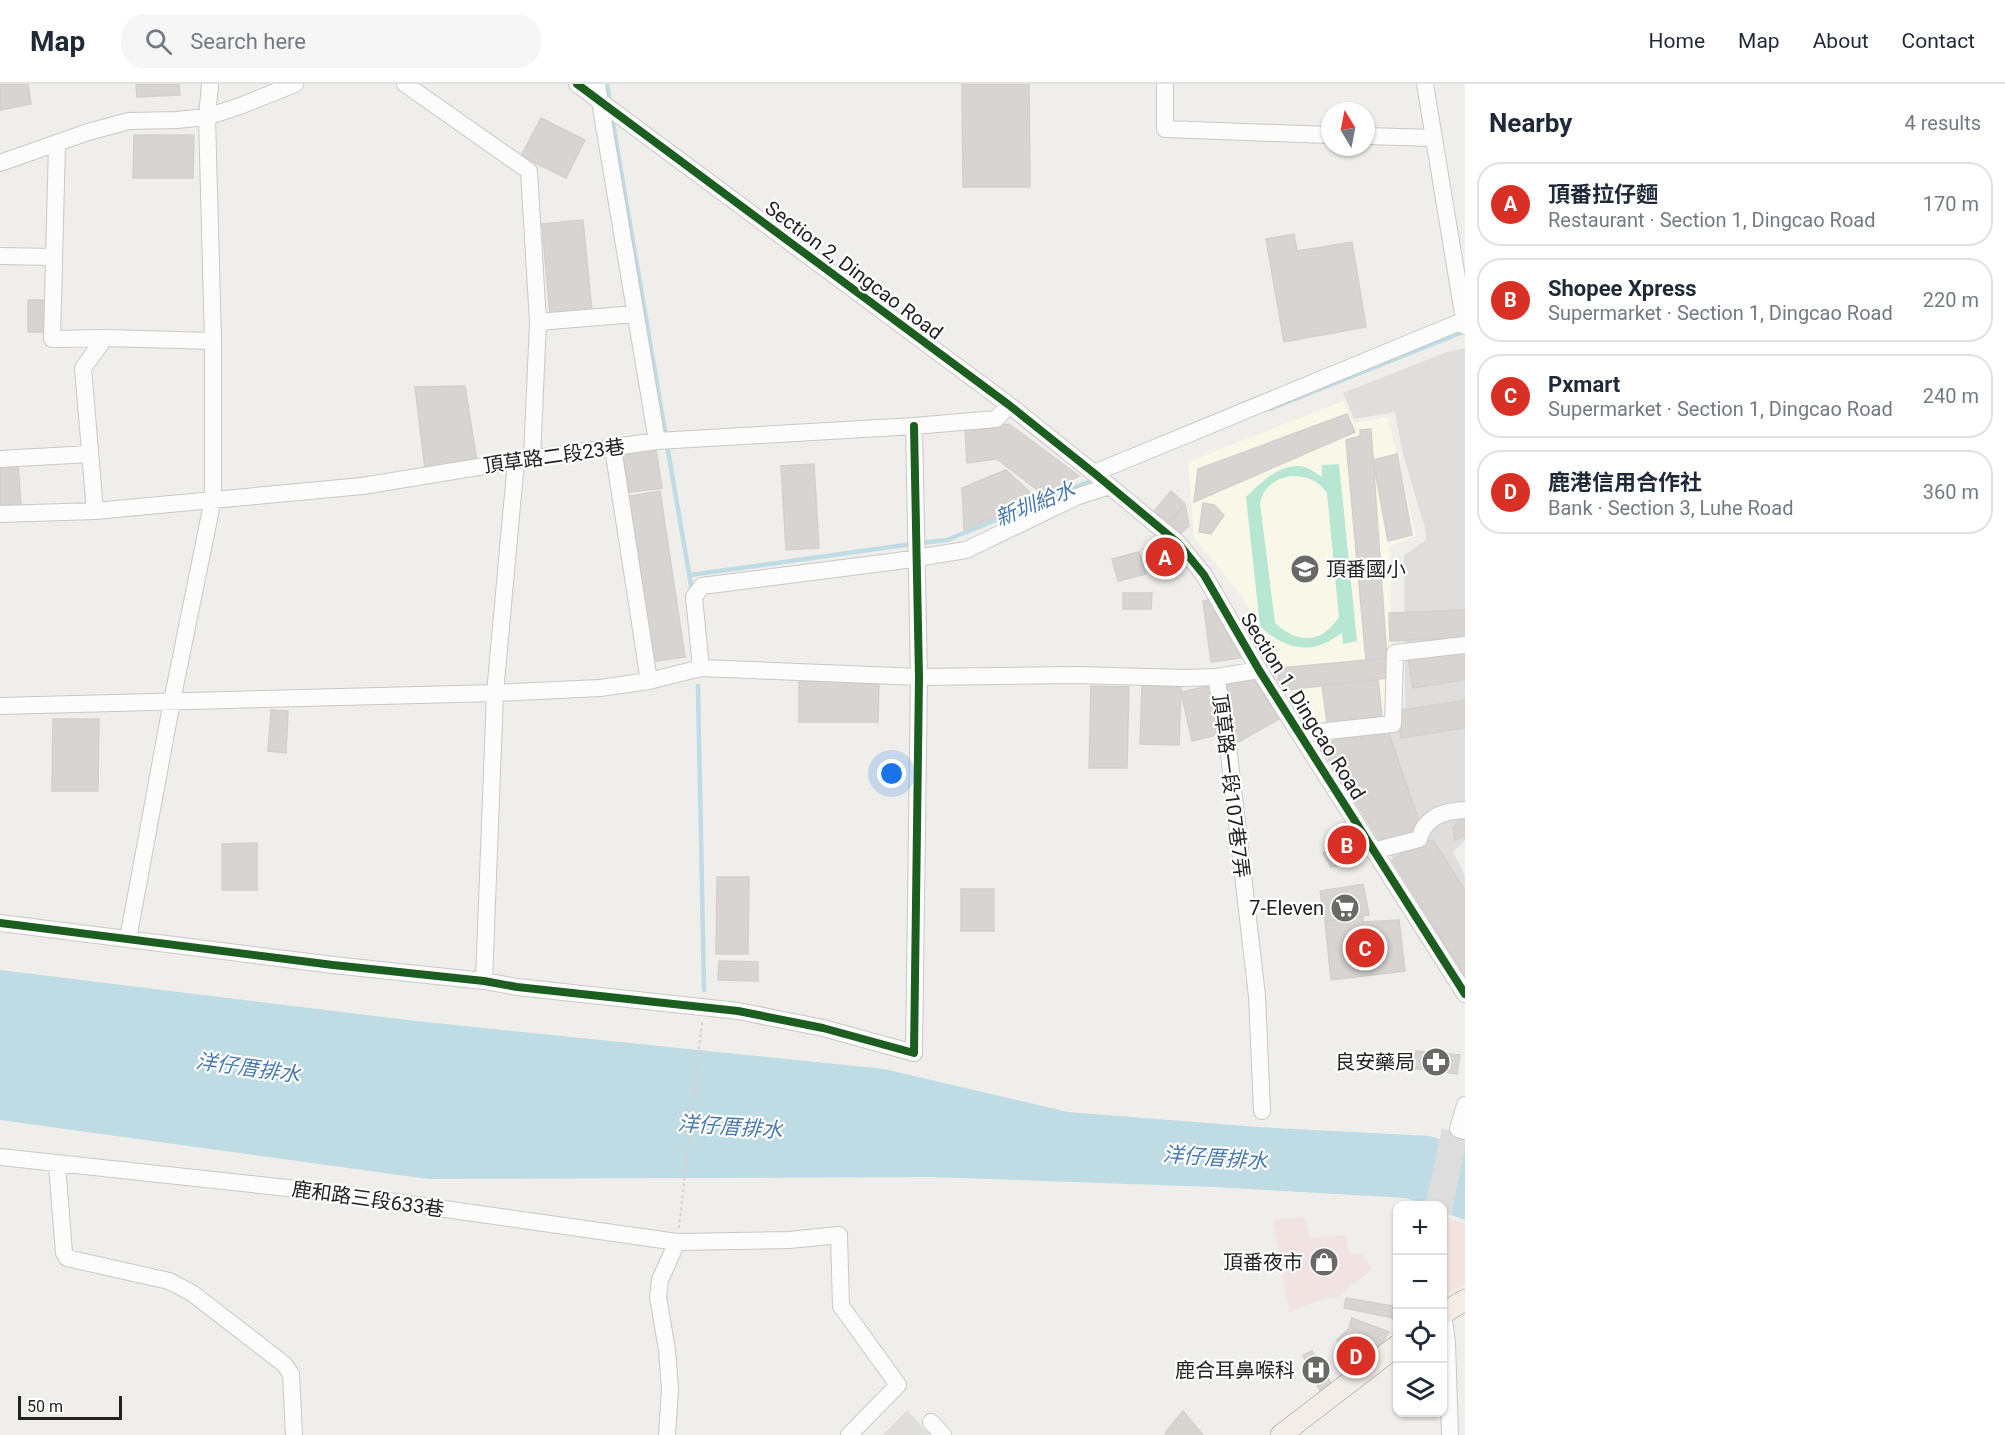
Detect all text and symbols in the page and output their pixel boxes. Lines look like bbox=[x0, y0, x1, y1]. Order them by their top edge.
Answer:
search box bbox=[121, 14, 541, 68]
text: Map bbox=[30, 25, 85, 58]
icon: search bbox=[142, 25, 175, 58]
text: Search here bbox=[190, 29, 306, 54]
text: Home bbox=[1649, 29, 1705, 53]
text: Map bbox=[1738, 29, 1780, 53]
text: About bbox=[1813, 29, 1869, 53]
text: Contact bbox=[1902, 29, 1975, 53]
north arrow bbox=[1321, 102, 1375, 156]
text: Nearby bbox=[1489, 108, 1572, 138]
text: 4 results bbox=[1905, 111, 1981, 135]
text: 頂番拉仔麵 bbox=[1548, 182, 1658, 207]
text: A bbox=[1504, 192, 1517, 216]
text: 170 m bbox=[1923, 192, 1979, 216]
street label: Section 2, Dingcao Road bbox=[761, 195, 947, 345]
text: Restaurant · Section 1, Dingcao Road bbox=[1548, 208, 1875, 232]
text: Shopee Xpress bbox=[1548, 276, 1697, 301]
text: B bbox=[1504, 288, 1517, 312]
text: 220 m bbox=[1923, 288, 1979, 312]
text: Supermarket · Section 1, Dingcao Road bbox=[1548, 301, 1893, 325]
text: Pxmart bbox=[1548, 372, 1620, 397]
text: C bbox=[1504, 384, 1517, 408]
text: 240 m bbox=[1923, 384, 1979, 408]
text: Supermarket · Section 1, Dingcao Road bbox=[1548, 397, 1893, 421]
street label: 頂草路二段23巷 bbox=[482, 434, 626, 478]
text: 鹿港信用合作社 bbox=[1548, 470, 1702, 495]
water label: 新圳給水 bbox=[992, 477, 1079, 531]
text: D bbox=[1504, 480, 1517, 504]
text: 360 m bbox=[1923, 480, 1979, 504]
text: Bank · Section 3, Luhe Road bbox=[1548, 496, 1793, 520]
pin: A bbox=[1146, 534, 1184, 580]
school or university icon: 頂番國小 bbox=[1289, 553, 1321, 585]
place label: 頂番國小 bbox=[1326, 557, 1406, 581]
street label: Section 1, Dingcao Road bbox=[1236, 608, 1370, 804]
street label: 頂草路一段107巷7弄 bbox=[1208, 693, 1254, 879]
your location bbox=[877, 759, 906, 788]
pin: B bbox=[1328, 822, 1366, 867]
supermarket icon: 7-Eleven bbox=[1329, 892, 1361, 924]
place label: 7-Eleven bbox=[1249, 896, 1324, 920]
pin: C bbox=[1346, 926, 1384, 970]
pharmacy icon: 良安藥局 bbox=[1420, 1046, 1452, 1078]
water label: 洋仔厝排水 bbox=[194, 1049, 303, 1087]
place label: 良安藥局 bbox=[1335, 1050, 1415, 1074]
water label: 洋仔厝排水 bbox=[677, 1111, 784, 1143]
water label: 洋仔厝排水 bbox=[1162, 1142, 1269, 1174]
street label: 鹿和路三段633巷 bbox=[290, 1176, 446, 1222]
map controls bbox=[1393, 1201, 1447, 1417]
button: + bbox=[1393, 1201, 1447, 1255]
shop icon: 頂番夜市 bbox=[1308, 1246, 1340, 1278]
place label: 頂番夜市 bbox=[1223, 1250, 1303, 1274]
button: − bbox=[1393, 1255, 1447, 1309]
button: locate bbox=[1393, 1309, 1447, 1363]
pin: D bbox=[1336, 1334, 1376, 1378]
hospital icon: 鹿合耳鼻喉科 bbox=[1300, 1354, 1332, 1386]
place label: 鹿合耳鼻喉科 bbox=[1175, 1358, 1295, 1382]
button: layers bbox=[1393, 1363, 1447, 1417]
scale bar bbox=[18, 1393, 122, 1420]
text: 50 m bbox=[27, 1397, 63, 1416]

